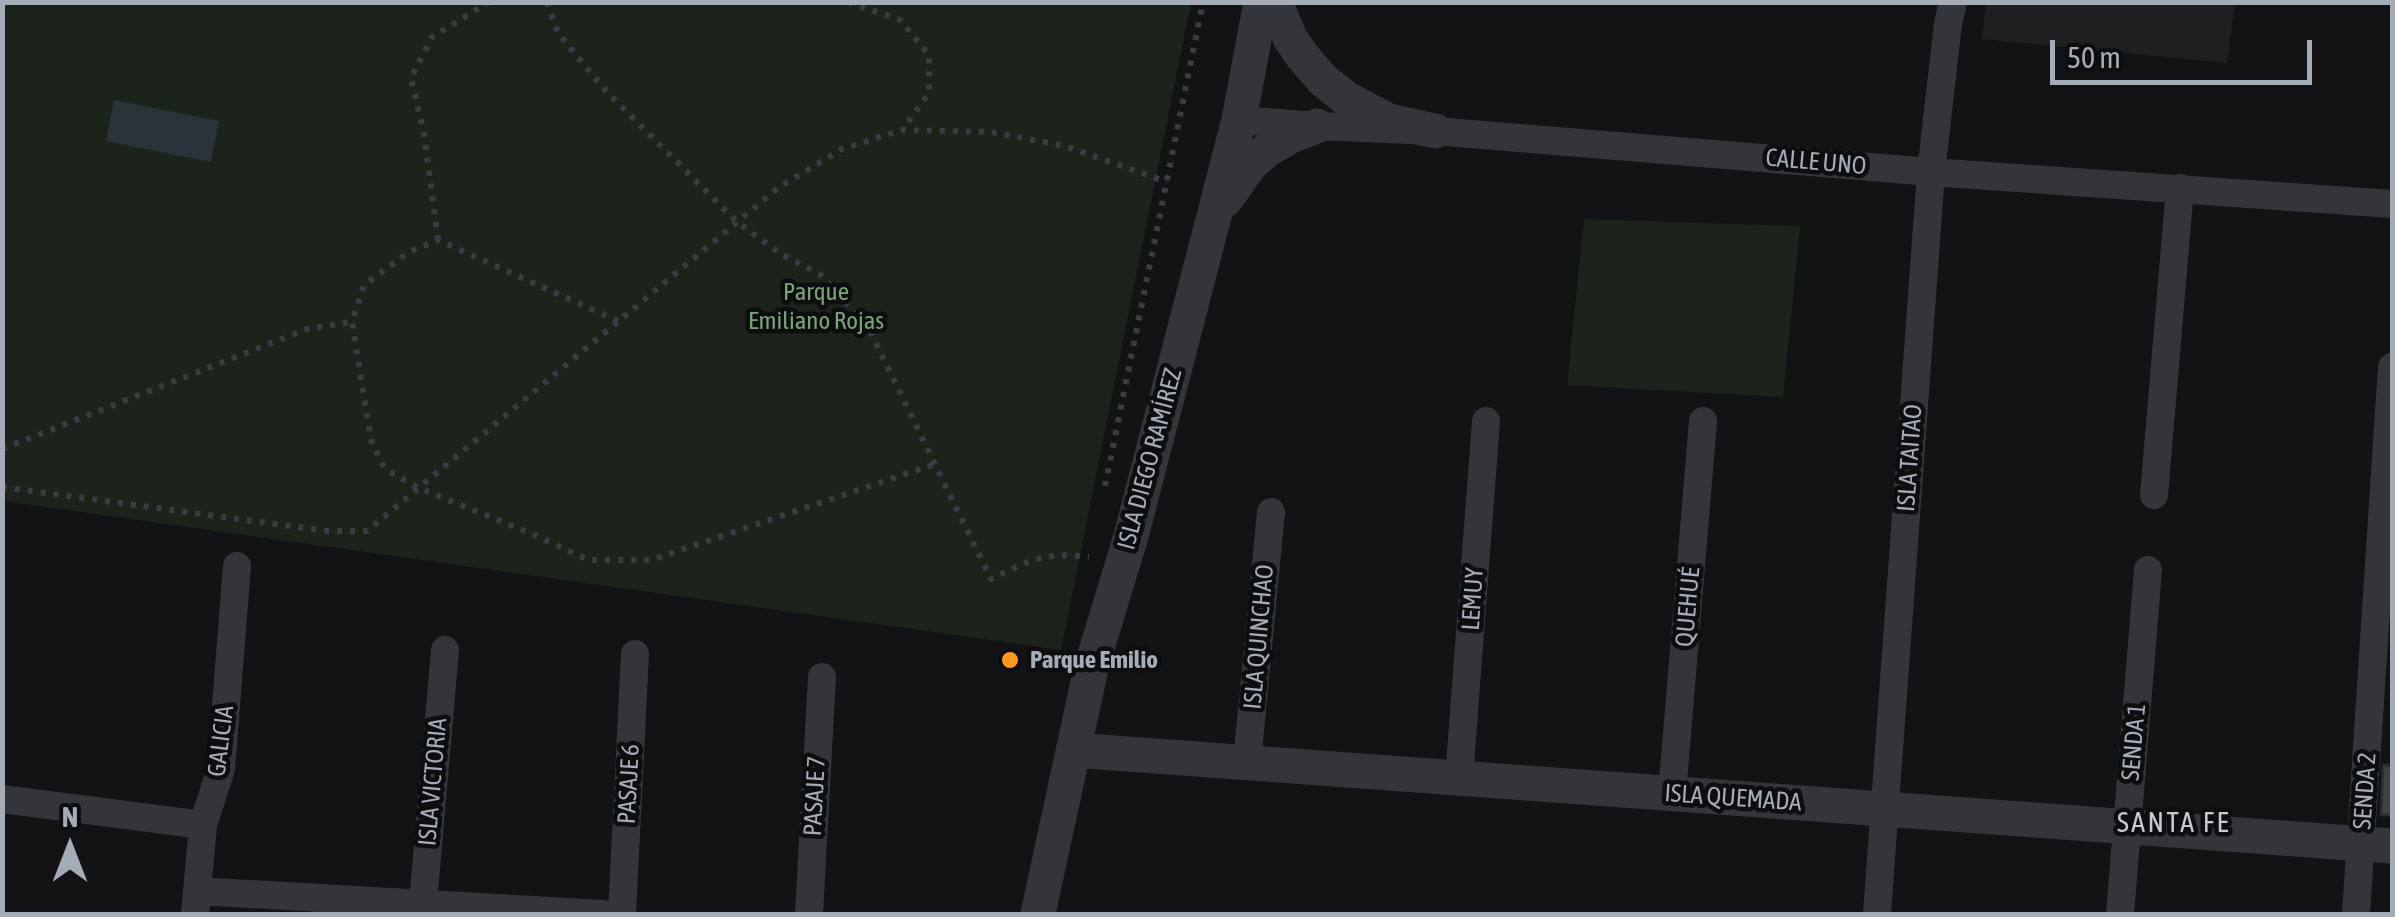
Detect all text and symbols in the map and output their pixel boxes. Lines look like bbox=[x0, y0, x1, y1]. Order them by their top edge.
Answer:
scale bar bbox=[2055, 20, 2318, 82]
text: 50 m bbox=[2067, 40, 2121, 74]
street label: CALLE UNO bbox=[1764, 143, 1868, 181]
park label: Parque Emiliano Rojas bbox=[748, 277, 884, 336]
street label: ISLA DIEGO RAMÍREZ bbox=[1111, 365, 1189, 553]
street label: ISLA TAITAO bbox=[1891, 403, 1929, 513]
street label: ISLA QUINCHAO bbox=[1238, 563, 1280, 711]
street label: QUEHUÉ bbox=[1670, 566, 1706, 648]
street label: LEMUY bbox=[1456, 567, 1490, 631]
place label: Parque Emilio bbox=[1030, 645, 1158, 675]
marker: Parque Emilio bbox=[999, 649, 1021, 671]
street label: SENDA 1 bbox=[2116, 702, 2152, 782]
street label: GALICIA bbox=[202, 704, 240, 778]
street label: ISLA VICTORIA bbox=[412, 717, 454, 847]
street label: PASAJE 6 bbox=[612, 743, 646, 825]
street label: SENDA 2 bbox=[2347, 751, 2383, 831]
street label: PASAJE 7 bbox=[798, 755, 832, 837]
street label: ISLA QUEMADA bbox=[1663, 778, 1803, 818]
north arrow bbox=[20, 797, 120, 897]
text: N bbox=[62, 801, 78, 833]
district label: SANTA FE bbox=[2117, 806, 2231, 840]

